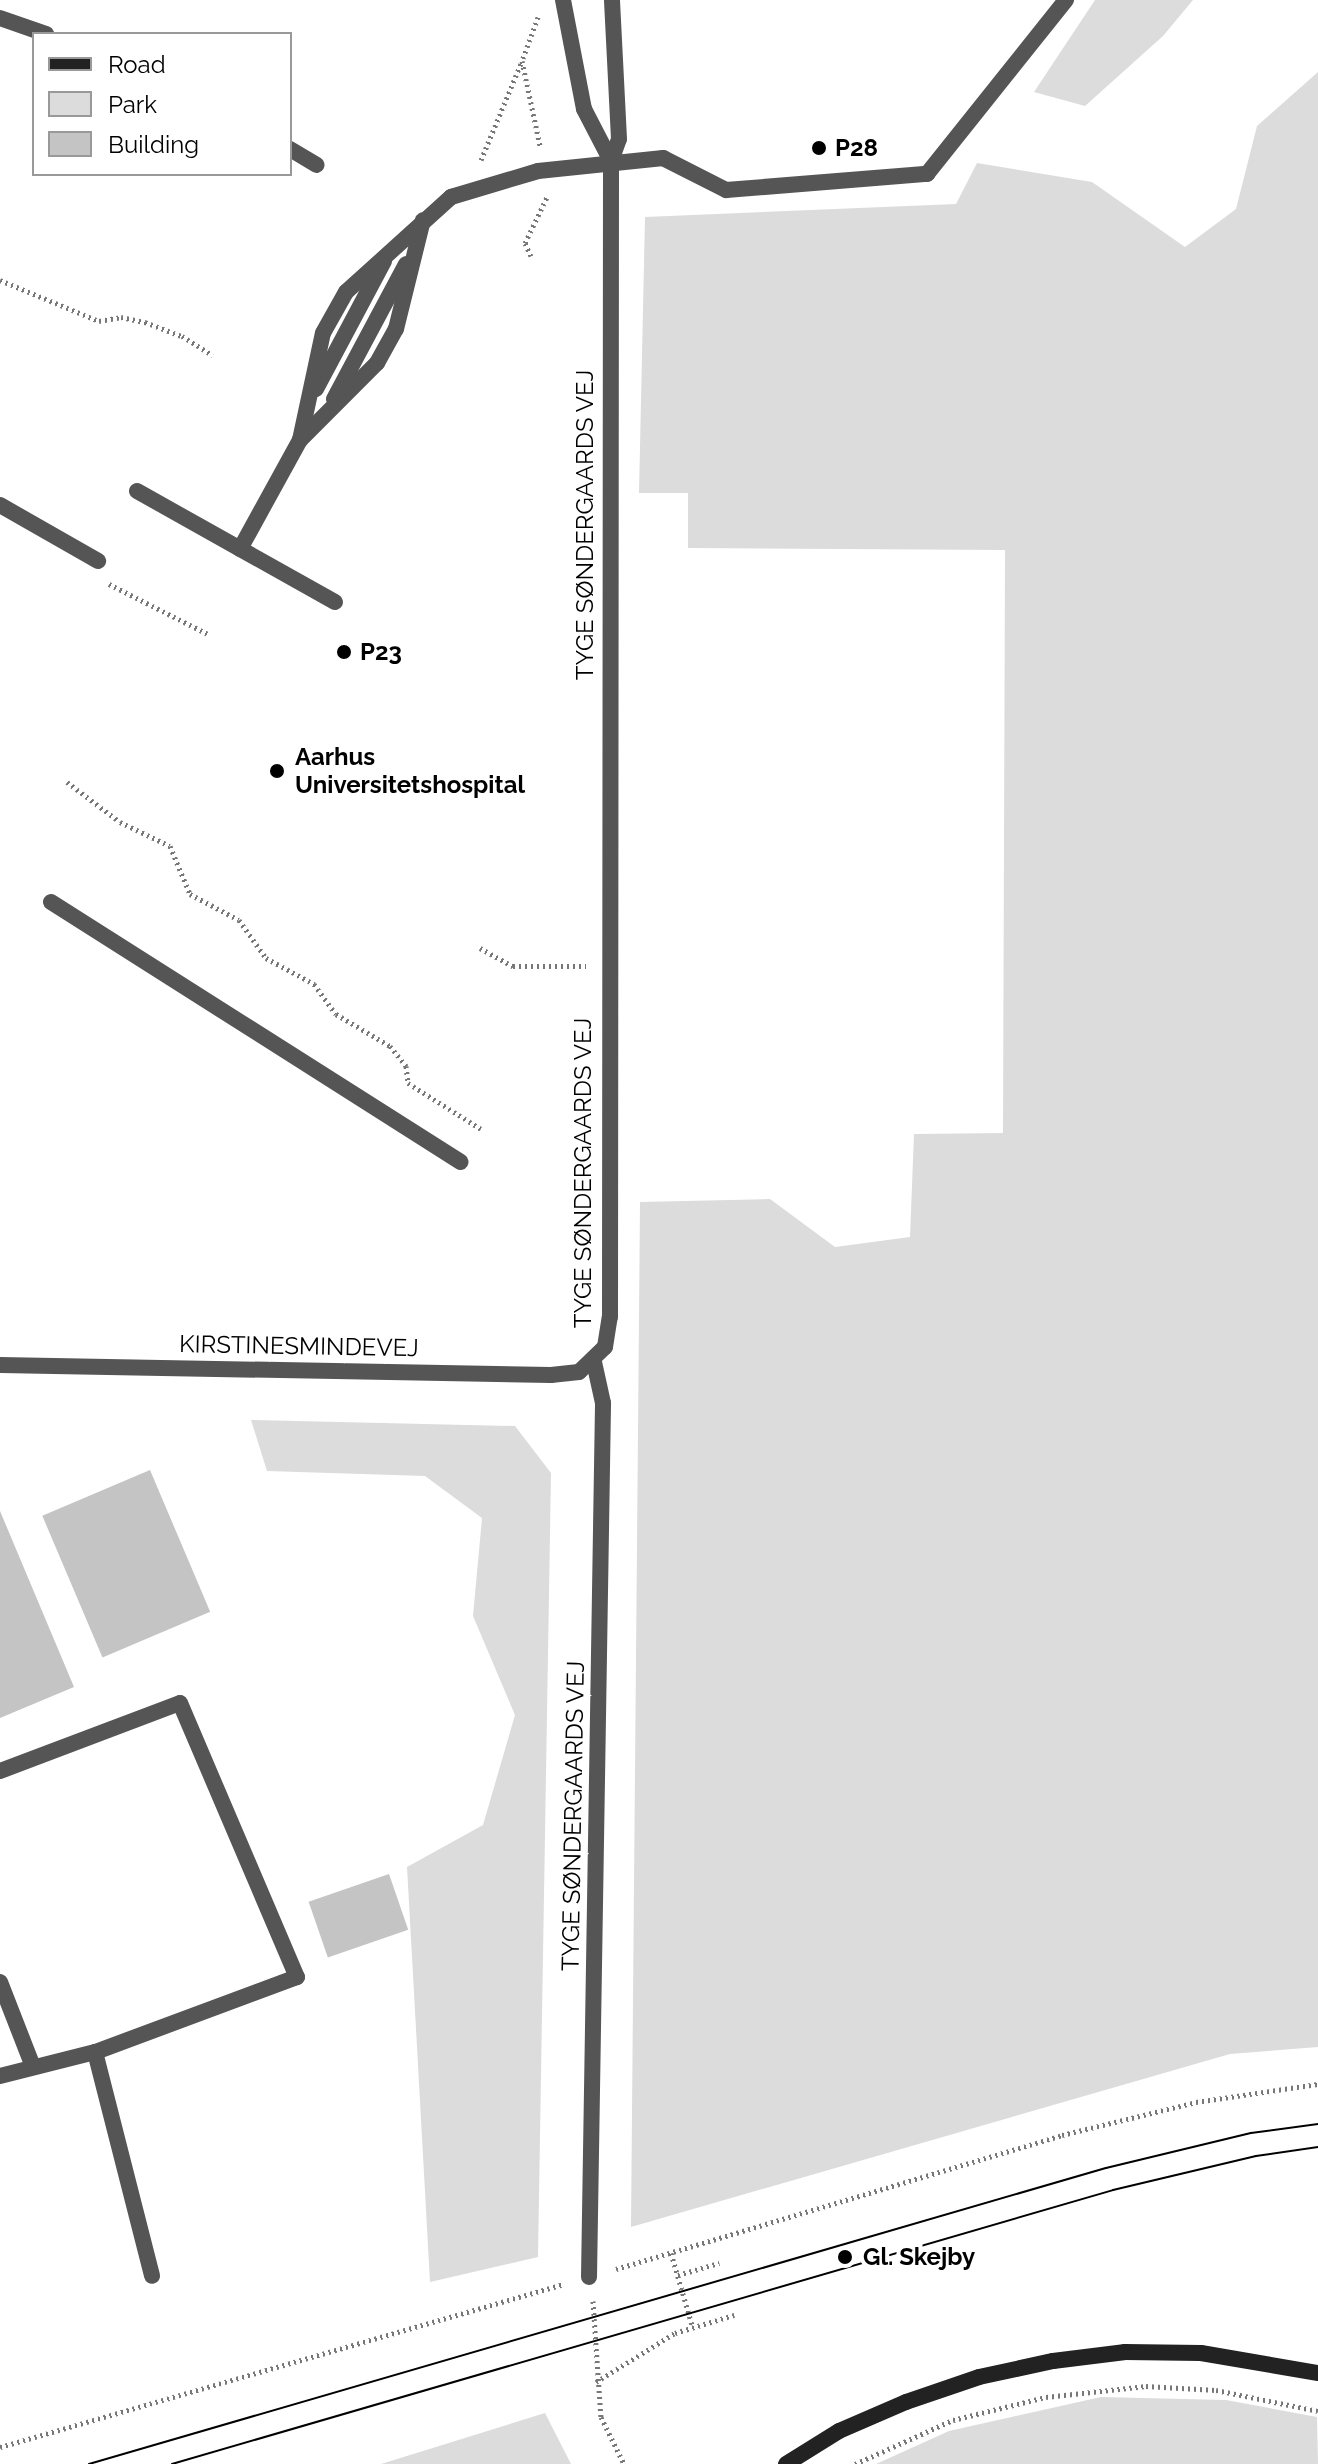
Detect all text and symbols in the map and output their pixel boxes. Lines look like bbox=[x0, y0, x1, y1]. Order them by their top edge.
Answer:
legend bbox=[32, 32, 292, 176]
text: Road bbox=[108, 50, 166, 79]
text: Park bbox=[108, 90, 157, 119]
text: Building bbox=[108, 130, 199, 159]
place label: P28 bbox=[835, 134, 878, 162]
marker: P28 bbox=[810, 139, 828, 157]
street label: TYGE SØNDERGAARDS VEJ bbox=[571, 369, 599, 681]
place label: P23 bbox=[360, 638, 402, 666]
marker: P23 bbox=[335, 643, 353, 661]
place label: Aarhus Universitetshospital bbox=[295, 743, 525, 799]
marker: Aarhus Universitetshospital bbox=[266, 760, 288, 782]
street label: TYGE SØNDERGAARDS VEJ bbox=[569, 1017, 597, 1329]
street label: KIRSTINESMINDEVEJ bbox=[179, 1330, 419, 1362]
street label: TYGE SØNDERGAARDS VEJ bbox=[556, 1660, 590, 1972]
place label: Gl. Skejby bbox=[863, 2243, 975, 2271]
marker: Gl. Skejby bbox=[834, 2246, 856, 2268]

